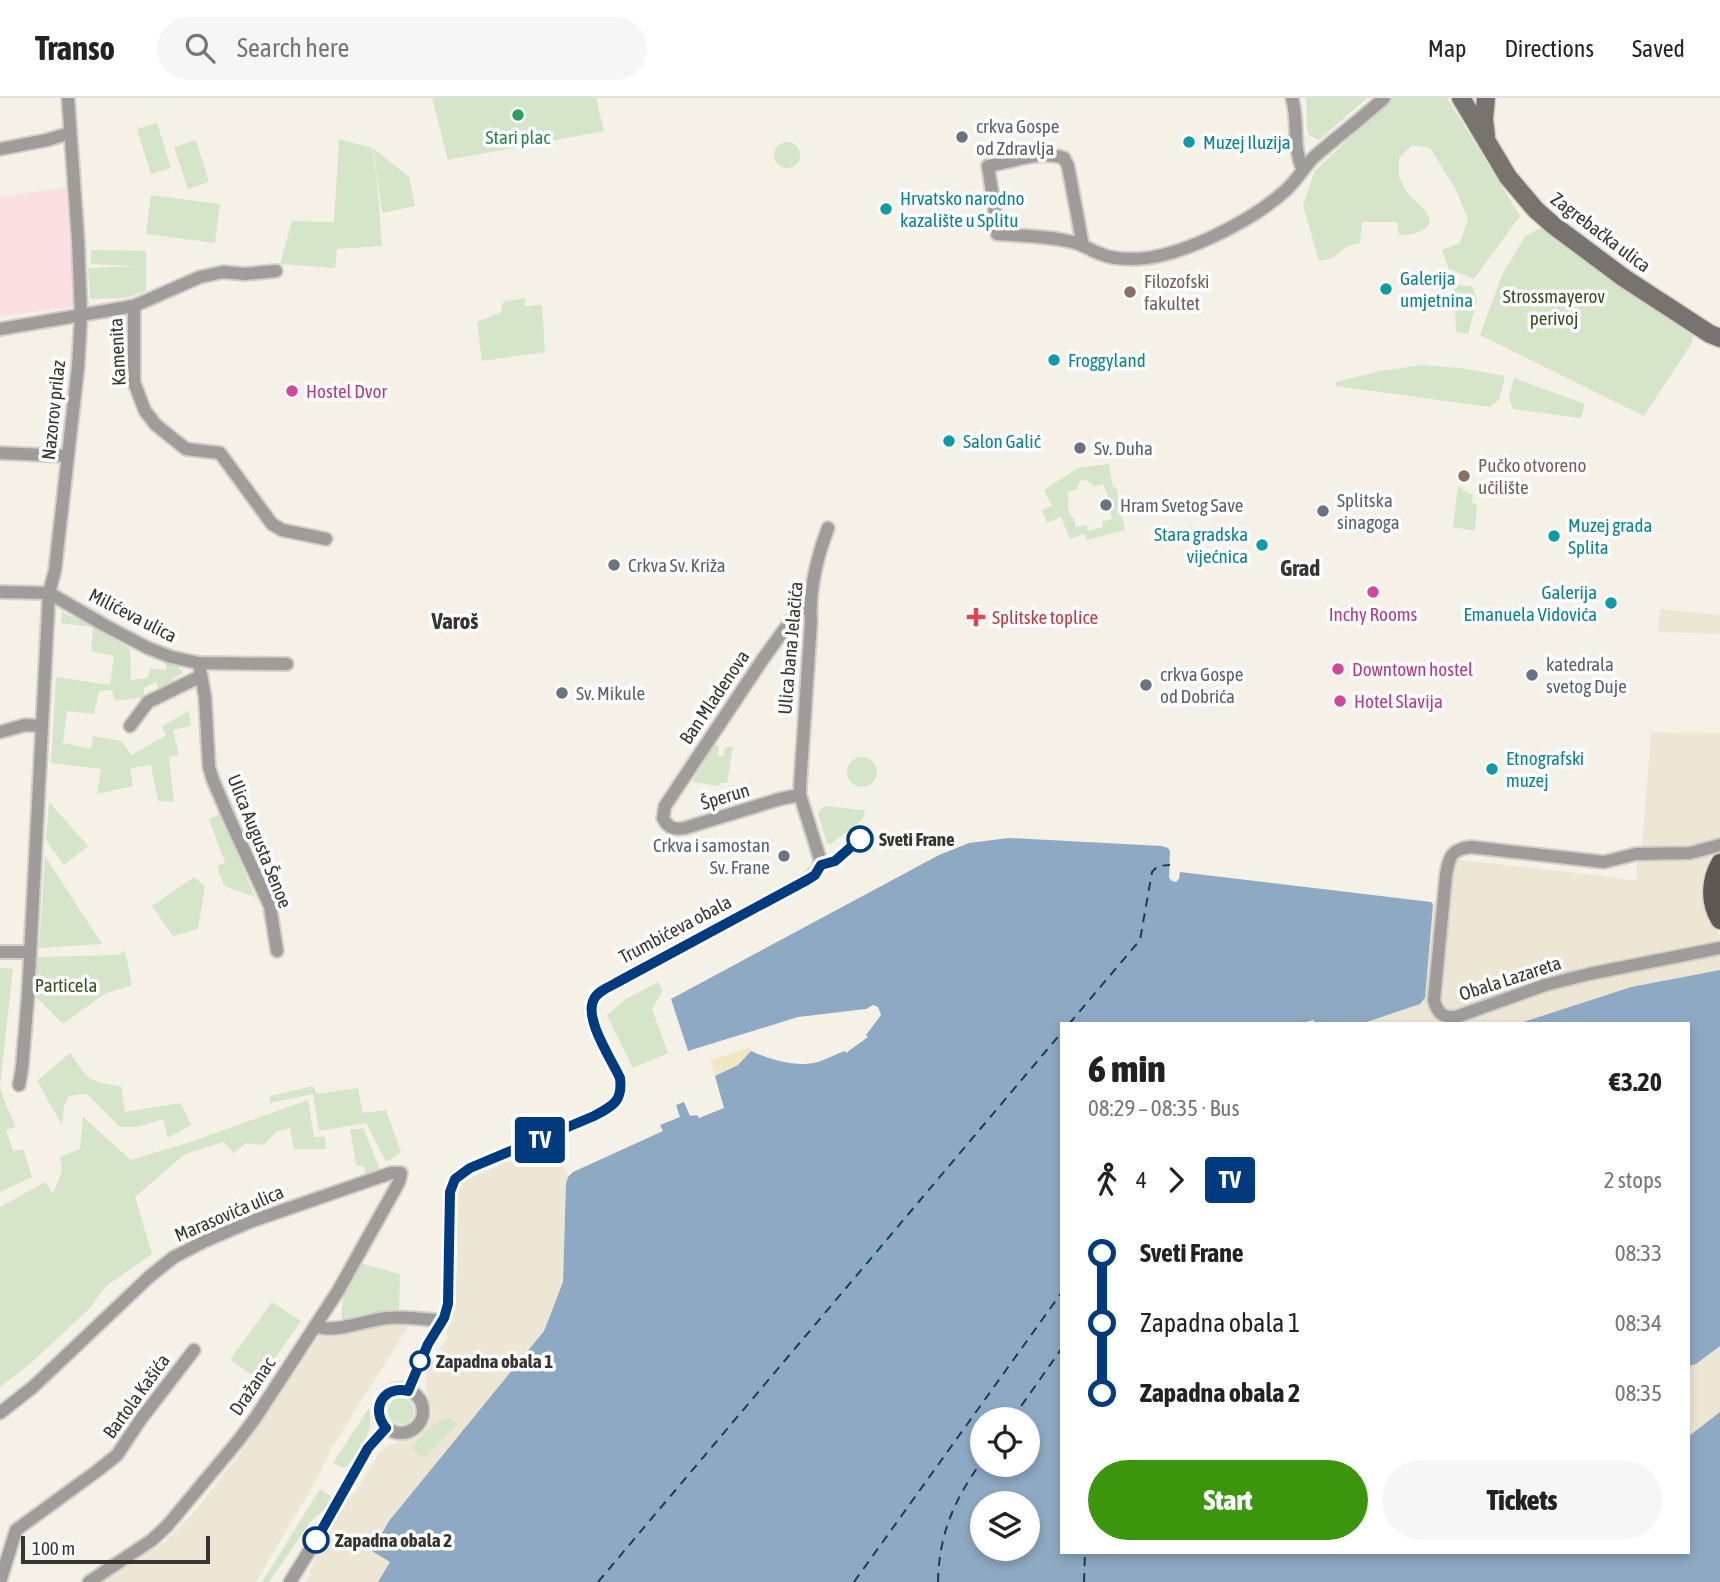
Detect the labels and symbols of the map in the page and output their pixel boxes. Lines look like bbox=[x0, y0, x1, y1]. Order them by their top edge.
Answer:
marker: Stari plac bbox=[510, 107, 526, 123]
place label: crkva Gospe od Zdravlja bbox=[976, 115, 1059, 159]
place label: Stari plac bbox=[486, 126, 551, 148]
marker: crkva Gospe od Zdravlja bbox=[954, 129, 970, 145]
place label: Muzej Iluzija bbox=[1203, 131, 1291, 153]
marker: Muzej Iluzija bbox=[1181, 134, 1197, 150]
place label: Hrvatsko narodno kazalište u Splitu bbox=[900, 187, 1025, 231]
street label: Zagrebačka ulica bbox=[1547, 187, 1655, 277]
marker: Hrvatsko narodno kazalište u Splitu bbox=[878, 201, 894, 217]
place label: Galerija umjetnina bbox=[1400, 267, 1473, 311]
place label: Filozofski fakultet bbox=[1144, 270, 1209, 314]
marker: Galerija umjetnina bbox=[1378, 281, 1394, 297]
marker: Filozofski fakultet bbox=[1122, 284, 1138, 300]
park label: Strossmayerov perivoj bbox=[1503, 285, 1605, 329]
street label: Kamenita bbox=[104, 317, 130, 387]
place label: Froggyland bbox=[1068, 349, 1146, 371]
marker: Froggyland bbox=[1046, 352, 1062, 368]
street label: Nazorov prilaz bbox=[37, 359, 69, 461]
place label: Hostel Dvor bbox=[306, 380, 387, 402]
marker: Hostel Dvor bbox=[284, 383, 300, 399]
place label: Salon Galić bbox=[963, 430, 1042, 452]
marker: Salon Galić bbox=[941, 433, 957, 449]
place label: Sv. Duha bbox=[1094, 437, 1153, 459]
marker: Sv. Duha bbox=[1072, 440, 1088, 456]
place label: Pučko otvoreno učilište bbox=[1478, 454, 1586, 498]
marker: Pučko otvoreno učilište bbox=[1456, 468, 1472, 484]
place label: Splitska sinagoga bbox=[1337, 489, 1399, 533]
place label: Hram Svetog Save bbox=[1120, 494, 1244, 516]
marker: Hram Svetog Save bbox=[1098, 497, 1114, 513]
marker: Splitska sinagoga bbox=[1315, 503, 1331, 519]
place label: Muzej grada Splita bbox=[1568, 514, 1652, 558]
place label: Stara gradska vijećnica bbox=[1154, 523, 1248, 567]
marker: Muzej grada Splita bbox=[1546, 528, 1562, 544]
marker: Stara gradska vijećnica bbox=[1254, 537, 1270, 553]
place label: Crkva Sv. Križa bbox=[628, 554, 726, 576]
district label: Grad bbox=[1280, 555, 1320, 581]
marker: Crkva Sv. Križa bbox=[606, 557, 622, 573]
street label: Ulica bana Jelačića bbox=[773, 581, 807, 715]
place label: Galerija Emanuela Vidovića bbox=[1463, 581, 1597, 625]
street label: Milićeva ulica bbox=[85, 584, 181, 646]
marker: Inchy Rooms bbox=[1365, 584, 1381, 600]
marker: Galerija Emanuela Vidovića bbox=[1603, 595, 1619, 611]
place label: Inchy Rooms bbox=[1329, 603, 1418, 625]
place label: Splitske toplice bbox=[992, 606, 1098, 628]
marker: Splitske toplice bbox=[966, 607, 986, 627]
district label: Varoš bbox=[431, 608, 479, 634]
street label: Ban Mladenova bbox=[675, 646, 753, 748]
place label: katedrala svetog Duje bbox=[1546, 653, 1627, 697]
place label: Downtown hostel bbox=[1352, 658, 1473, 680]
marker: Downtown hostel bbox=[1330, 661, 1346, 677]
place label: crkva Gospe od Dobrića bbox=[1160, 663, 1243, 707]
marker: katedrala svetog Duje bbox=[1524, 667, 1540, 683]
marker: crkva Gospe od Dobrića bbox=[1138, 677, 1154, 693]
place label: Sv. Mikule bbox=[576, 682, 645, 704]
marker: Sv. Mikule bbox=[554, 685, 570, 701]
place label: Hotel Slavija bbox=[1354, 690, 1443, 712]
marker: Hotel Slavija bbox=[1332, 693, 1348, 709]
place label: Etnografski muzej bbox=[1506, 747, 1584, 791]
marker: Etnografski muzej bbox=[1484, 761, 1500, 777]
street label: Ulica Augusta Šenoe bbox=[223, 771, 297, 911]
street label: Šperun bbox=[698, 778, 752, 814]
marker: Sveti Frane bbox=[847, 826, 873, 852]
place label: Sveti Frane bbox=[879, 828, 955, 850]
place label: Crkva i samostan Sv. Frane bbox=[653, 834, 770, 878]
marker: Crkva i samostan Sv. Frane bbox=[776, 848, 792, 864]
street label: Trumbićeva obala bbox=[615, 890, 735, 968]
street label: Obala Lazareta bbox=[1456, 951, 1564, 1005]
park label: Particela bbox=[35, 974, 97, 996]
line badge: TV bbox=[508, 1117, 572, 1163]
street label: Marasovića ulica bbox=[171, 1180, 287, 1246]
street label: Bartola Kašića bbox=[98, 1350, 174, 1442]
place label: Zapadna obala 1 bbox=[436, 1350, 553, 1372]
marker: Zapadna obala 1 bbox=[410, 1351, 430, 1371]
street label: Dražanac bbox=[225, 1352, 280, 1419]
marker: Zapadna obala 2 bbox=[303, 1527, 329, 1553]
place label: Zapadna obala 2 bbox=[335, 1529, 452, 1551]
scale bar bbox=[21, 1533, 210, 1565]

